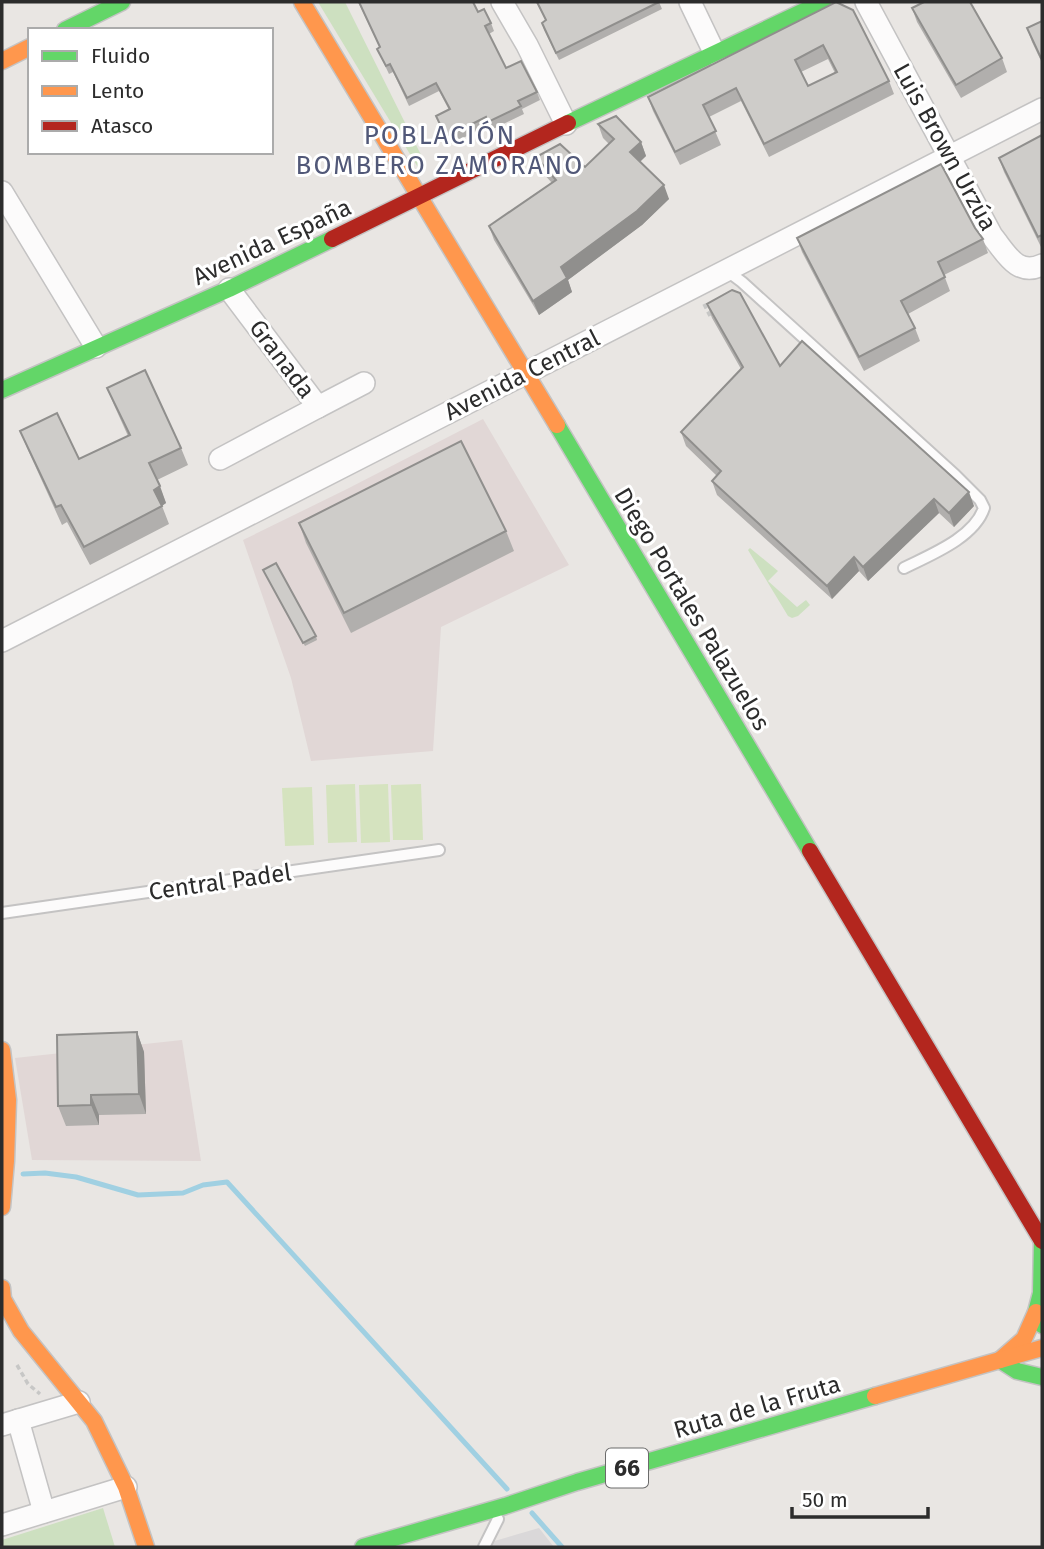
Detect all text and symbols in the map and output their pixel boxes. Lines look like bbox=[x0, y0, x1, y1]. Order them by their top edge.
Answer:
legend bbox=[28, 28, 273, 154]
text: Fluido bbox=[91, 43, 150, 69]
street label: Luis Brown Urzúa bbox=[887, 58, 1003, 236]
text: Lento bbox=[91, 78, 144, 104]
text: Atasco bbox=[91, 113, 153, 139]
district label: POBLACIÓN BOMBERO ZAMORANO bbox=[296, 120, 584, 181]
street label: Avenida España bbox=[188, 193, 356, 291]
street label: Granada bbox=[243, 314, 321, 404]
street label: Avenida Central bbox=[440, 324, 604, 426]
street label: Diego Portales Palazuelos bbox=[608, 483, 776, 735]
street label: Central Padel bbox=[147, 858, 293, 906]
street label: Ruta de la Fruta bbox=[670, 1370, 844, 1444]
road number: 66 bbox=[606, 1448, 648, 1488]
scale bar bbox=[792, 1476, 928, 1520]
text: 50 m bbox=[802, 1487, 848, 1513]

